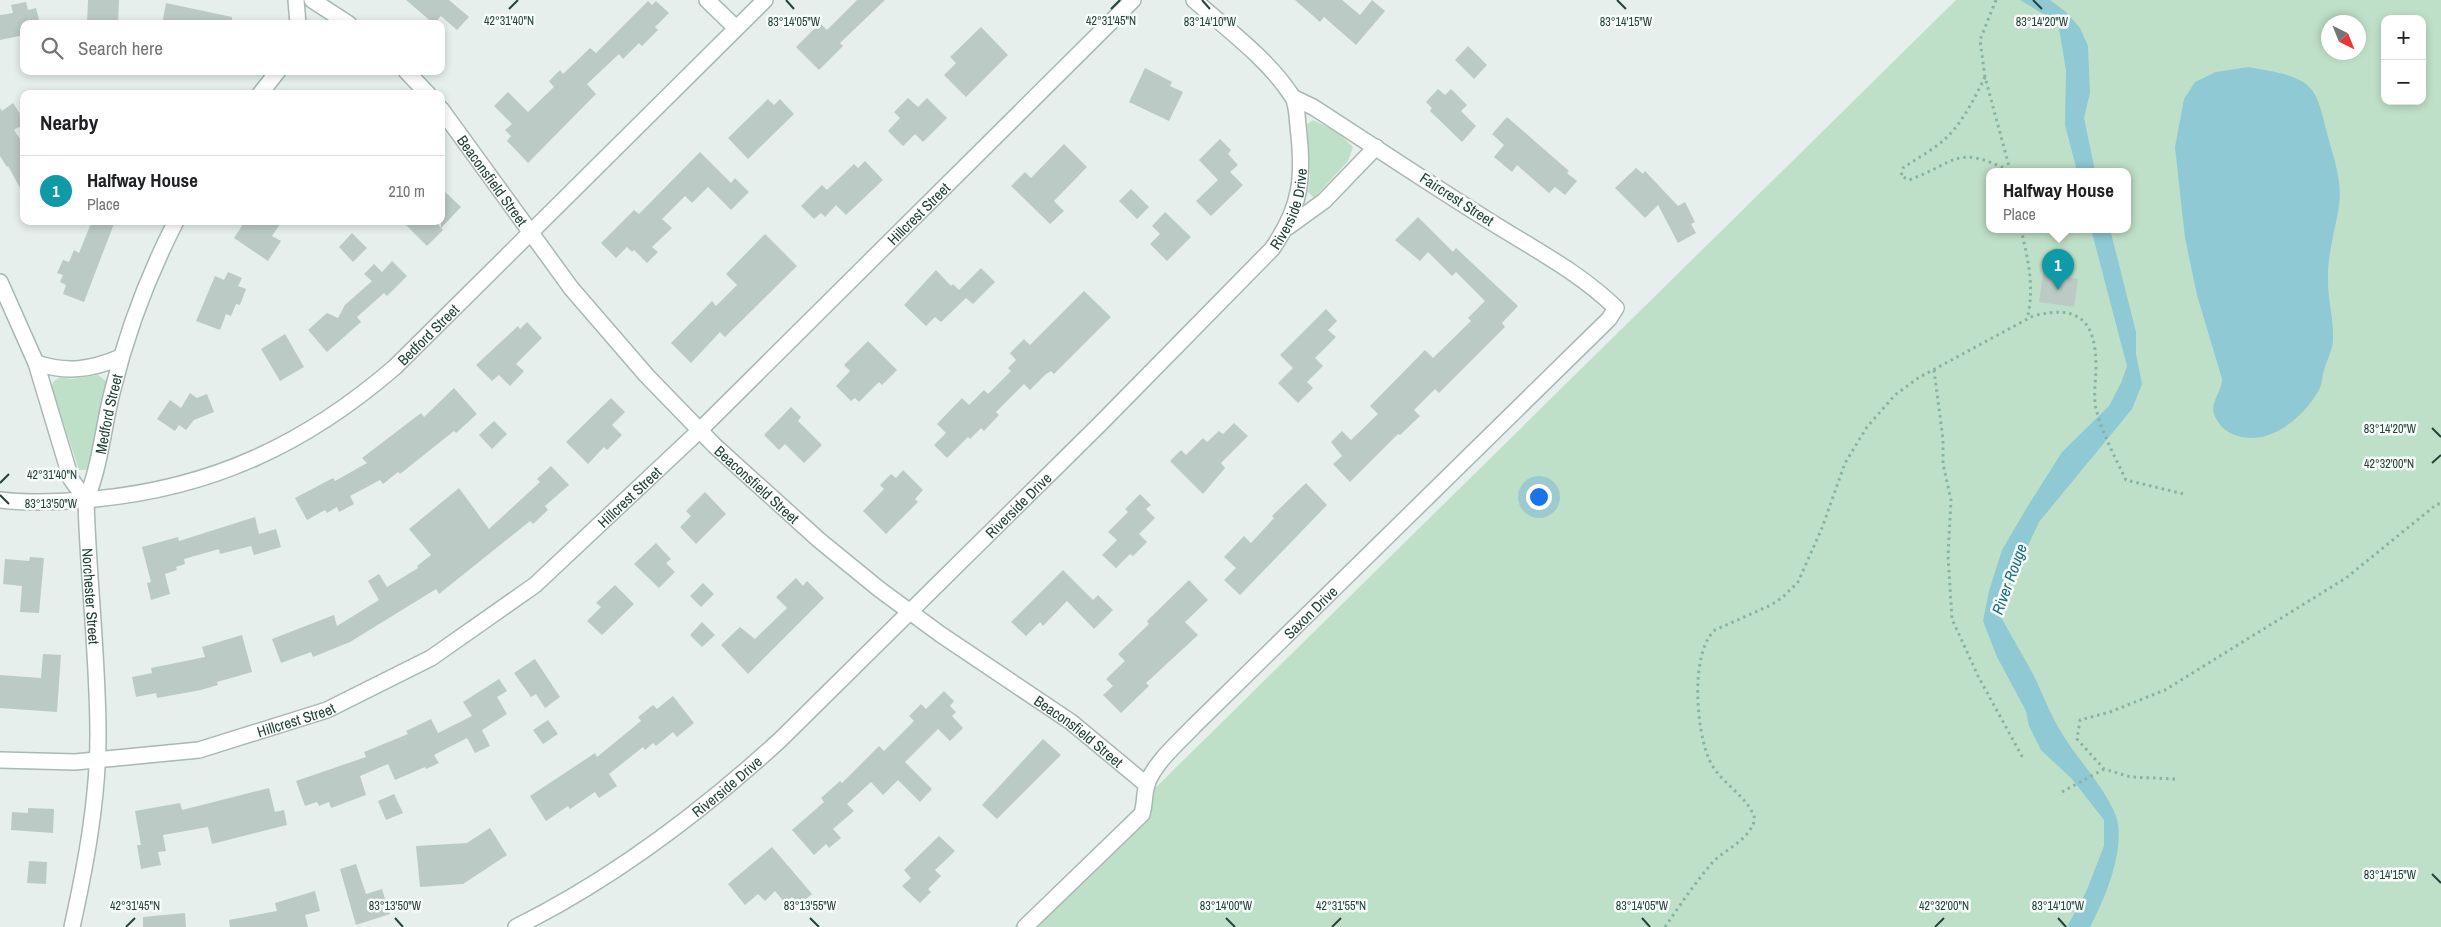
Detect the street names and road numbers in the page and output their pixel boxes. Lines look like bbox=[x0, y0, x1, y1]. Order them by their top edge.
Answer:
street label: Beaconsfield Street bbox=[453, 131, 533, 230]
street label: Faircrest Street bbox=[1416, 167, 1498, 231]
street label: Riverside Drive bbox=[1264, 168, 1311, 253]
street label: Hillcrest Street bbox=[882, 177, 955, 249]
street label: Bedford Street bbox=[392, 299, 464, 370]
street label: Medford Street bbox=[89, 371, 127, 456]
street label: Beaconsfield Street bbox=[710, 440, 805, 528]
street label: Hillcrest Street bbox=[592, 461, 666, 532]
street label: Riverside Drive bbox=[980, 467, 1056, 543]
street label: Norchester Street bbox=[78, 547, 105, 646]
street label: Saxon Drive bbox=[1279, 581, 1342, 643]
street label: Beaconsfield Street bbox=[1030, 690, 1128, 772]
street label: Hillcrest Street bbox=[254, 697, 339, 742]
street label: Riverside Drive bbox=[687, 751, 766, 822]

